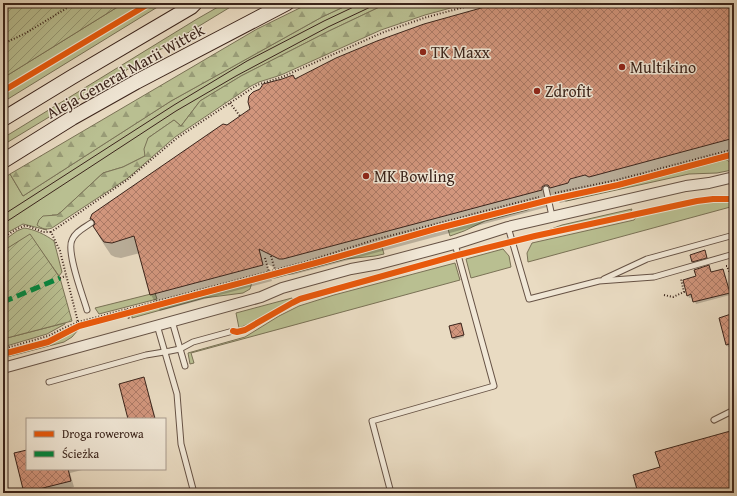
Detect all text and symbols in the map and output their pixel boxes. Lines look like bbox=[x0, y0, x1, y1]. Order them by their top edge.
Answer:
street label: Aleja Generał Marii Wittek bbox=[42, 17, 209, 125]
place label: TK Maxx bbox=[431, 40, 491, 64]
marker: TK Maxx bbox=[418, 47, 428, 57]
place label: Multikino bbox=[630, 55, 696, 79]
marker: Multikino bbox=[617, 62, 627, 72]
place label: Zdrofit bbox=[545, 79, 592, 103]
marker: Zdrofit bbox=[532, 86, 542, 96]
place label: MK Bowling bbox=[374, 164, 454, 188]
marker: MK Bowling bbox=[361, 171, 371, 181]
legend bbox=[26, 418, 166, 470]
text: Droga rowerowa bbox=[62, 425, 144, 442]
text: Ścieżka bbox=[62, 445, 100, 462]

